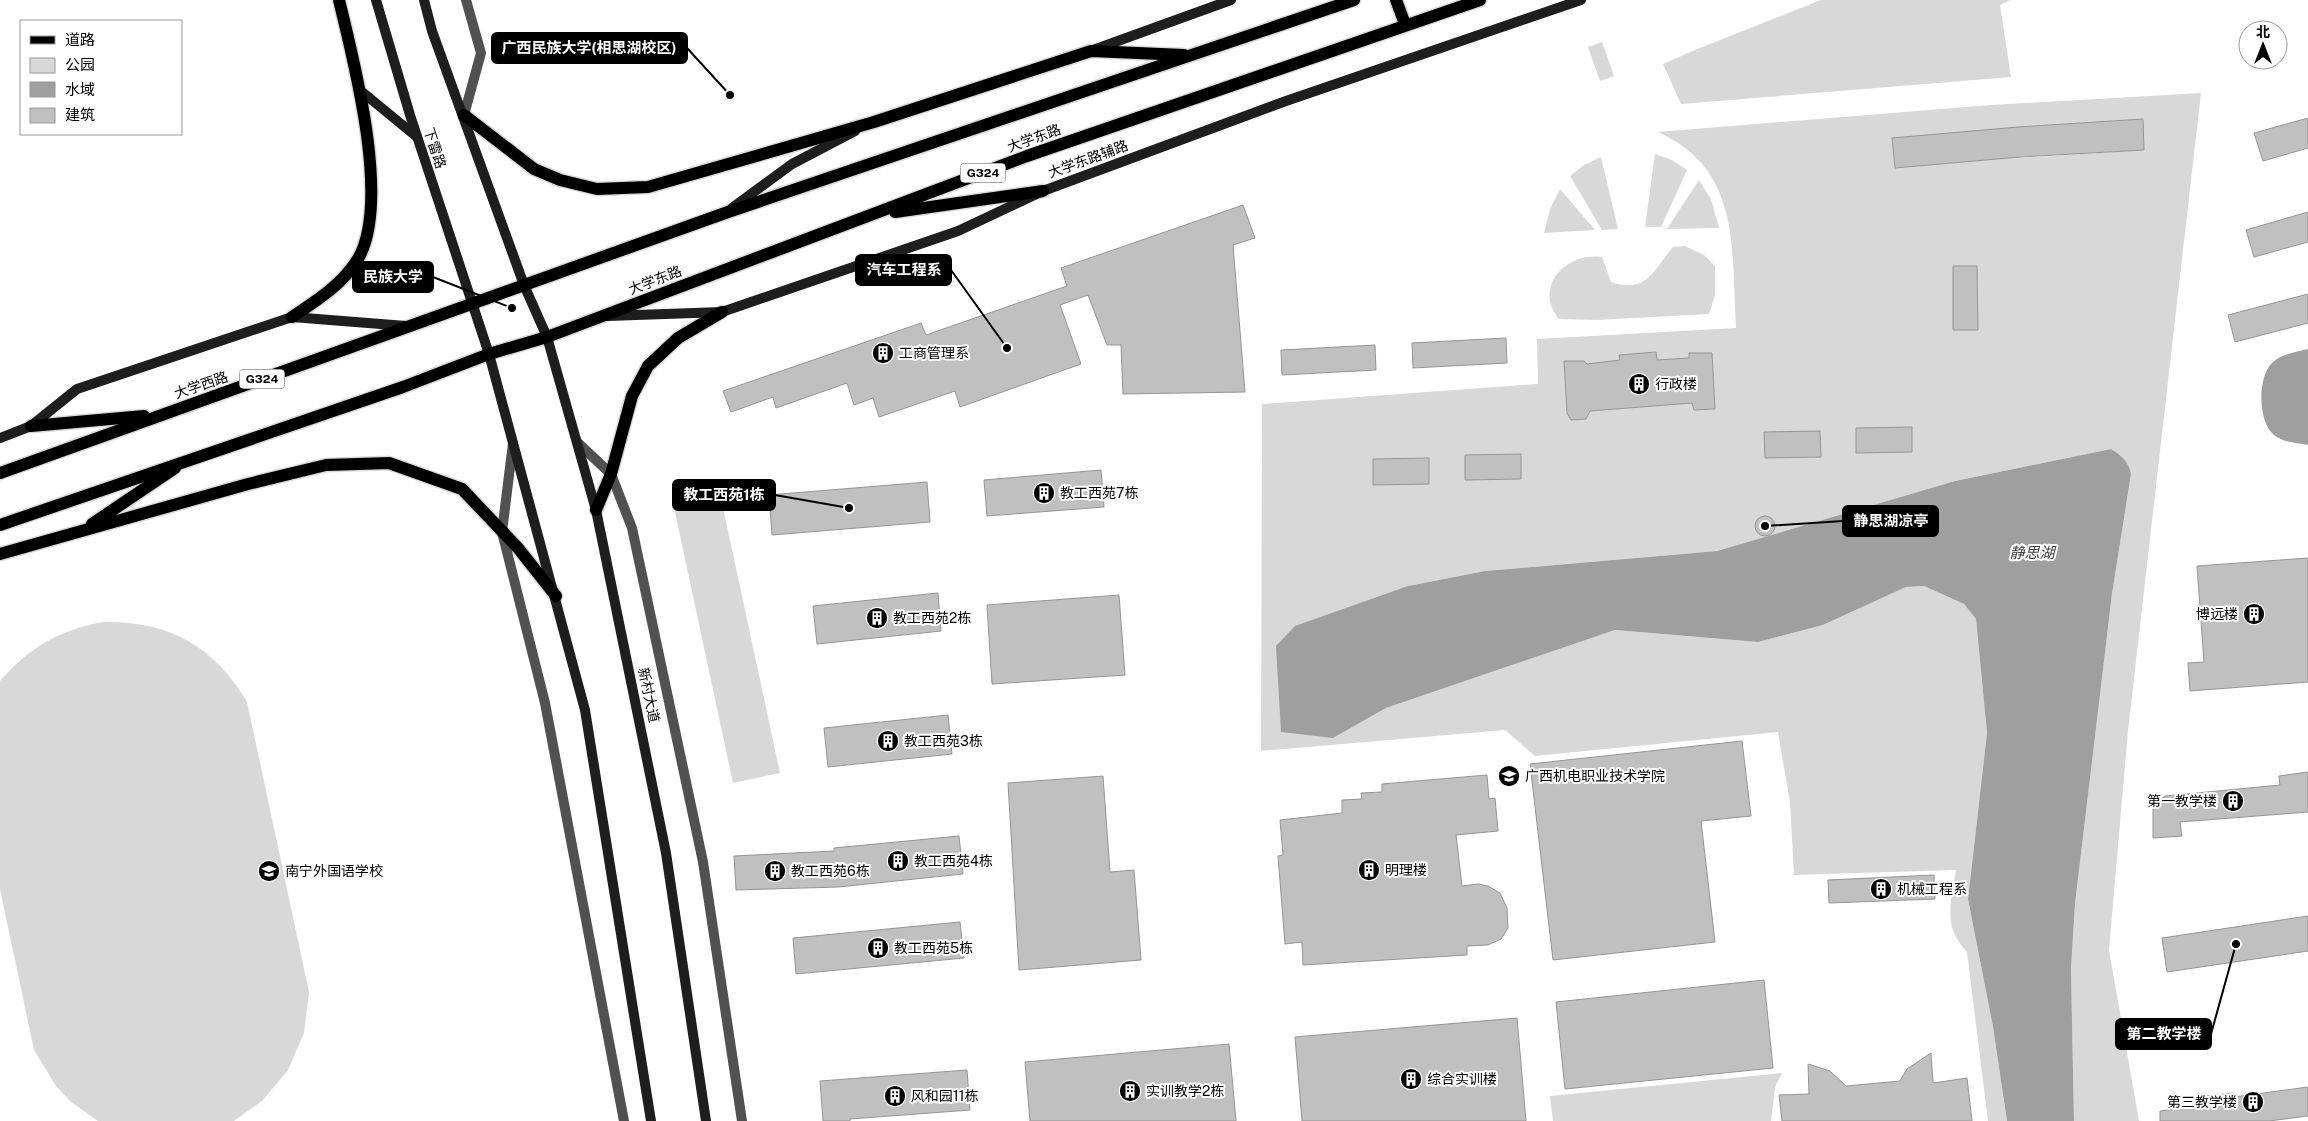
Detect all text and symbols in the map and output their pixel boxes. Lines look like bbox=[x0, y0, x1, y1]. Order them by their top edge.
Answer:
legend bbox=[20, 20, 182, 135]
north arrow bbox=[2238, 20, 2288, 70]
text: 北 bbox=[2256, 24, 2270, 40]
text: 道路 bbox=[65, 31, 95, 48]
callout: 广西民族大学(相思湖校区) bbox=[492, 33, 687, 63]
text: 广西民族大学(相思湖校区) bbox=[501, 39, 677, 56]
text: 公园 bbox=[65, 56, 95, 73]
text: 水域 bbox=[65, 81, 95, 98]
text: 建筑 bbox=[65, 106, 95, 123]
street label: 大学东路 bbox=[1005, 121, 1063, 155]
street label: 下雷路 bbox=[421, 126, 449, 170]
street label: 大学东路辅路 bbox=[1046, 137, 1130, 181]
road number: G324 bbox=[960, 164, 1006, 182]
callout: 汽车工程系 bbox=[856, 255, 951, 285]
text: 汽车工程系 bbox=[866, 261, 942, 278]
callout: 民族大学 bbox=[353, 262, 433, 292]
street label: 大学东路 bbox=[626, 262, 684, 298]
text: 民族大学 bbox=[363, 268, 423, 285]
building icon: 工商管理系 bbox=[871, 341, 895, 365]
place label: 工商管理系 bbox=[899, 345, 969, 361]
street label: 大学西路 bbox=[172, 368, 230, 402]
road number: G324 bbox=[240, 369, 284, 388]
building icon: 行政楼 bbox=[1627, 372, 1651, 396]
place label: 行政楼 bbox=[1655, 376, 1697, 392]
callout: 教工西苑1栋 bbox=[673, 480, 775, 510]
building icon: 教工西苑7栋 bbox=[1032, 481, 1056, 505]
place label: 教工西苑7栋 bbox=[1060, 485, 1138, 501]
text: 教工西苑1栋 bbox=[683, 486, 765, 503]
callout: 静思湖凉亭 bbox=[1843, 506, 1938, 536]
text: 静思湖凉亭 bbox=[1853, 512, 1929, 529]
water label: 静思湖 bbox=[2009, 544, 2056, 561]
building icon: 博远楼 bbox=[2242, 602, 2266, 626]
building icon: 教工西苑2栋 bbox=[865, 606, 889, 630]
place label: 博远楼 bbox=[2196, 606, 2238, 622]
place label: 教工西苑2栋 bbox=[893, 610, 971, 626]
street label: 新村大道 bbox=[635, 666, 663, 724]
building icon: 教工西苑3栋 bbox=[876, 729, 900, 753]
place label: 教工西苑3栋 bbox=[904, 733, 983, 749]
school or university icon: 广西机电职业技术学院 bbox=[1497, 764, 1521, 788]
place label: 广西机电职业技术学院 bbox=[1525, 768, 1665, 784]
building icon: 第一教学楼 bbox=[2221, 789, 2245, 813]
place label: 第一教学楼 bbox=[2147, 793, 2217, 809]
building icon: 教工西苑4栋 bbox=[886, 849, 910, 873]
place label: 教工西苑4栋 bbox=[914, 853, 993, 869]
building icon: 明理楼 bbox=[1357, 858, 1381, 882]
school or university icon: 南宁外国语学校 bbox=[257, 859, 281, 883]
building icon: 教工西苑6栋 bbox=[763, 859, 787, 883]
place label: 明理楼 bbox=[1385, 862, 1427, 878]
place label: 南宁外国语学校 bbox=[285, 863, 383, 879]
place label: 教工西苑6栋 bbox=[791, 863, 870, 879]
building icon: 机械工程系 bbox=[1869, 877, 1893, 901]
place label: 机械工程系 bbox=[1897, 881, 1967, 897]
building icon: 教工西苑5栋 bbox=[866, 936, 890, 960]
place label: 教工西苑5栋 bbox=[894, 940, 973, 956]
callout: 第二教学楼 bbox=[2116, 1019, 2211, 1049]
text: 第二教学楼 bbox=[2126, 1025, 2202, 1042]
building icon: 综合实训楼 bbox=[1399, 1067, 1423, 1091]
place label: 综合实训楼 bbox=[1427, 1071, 1497, 1087]
building icon: 实训教学2栋 bbox=[1118, 1079, 1142, 1103]
place label: 实训教学2栋 bbox=[1146, 1083, 1224, 1099]
building icon: 风和园11栋 bbox=[883, 1084, 907, 1108]
place label: 风和园11栋 bbox=[911, 1088, 978, 1104]
building icon: 第三教学楼 bbox=[2241, 1090, 2265, 1114]
place label: 第三教学楼 bbox=[2167, 1094, 2237, 1110]

